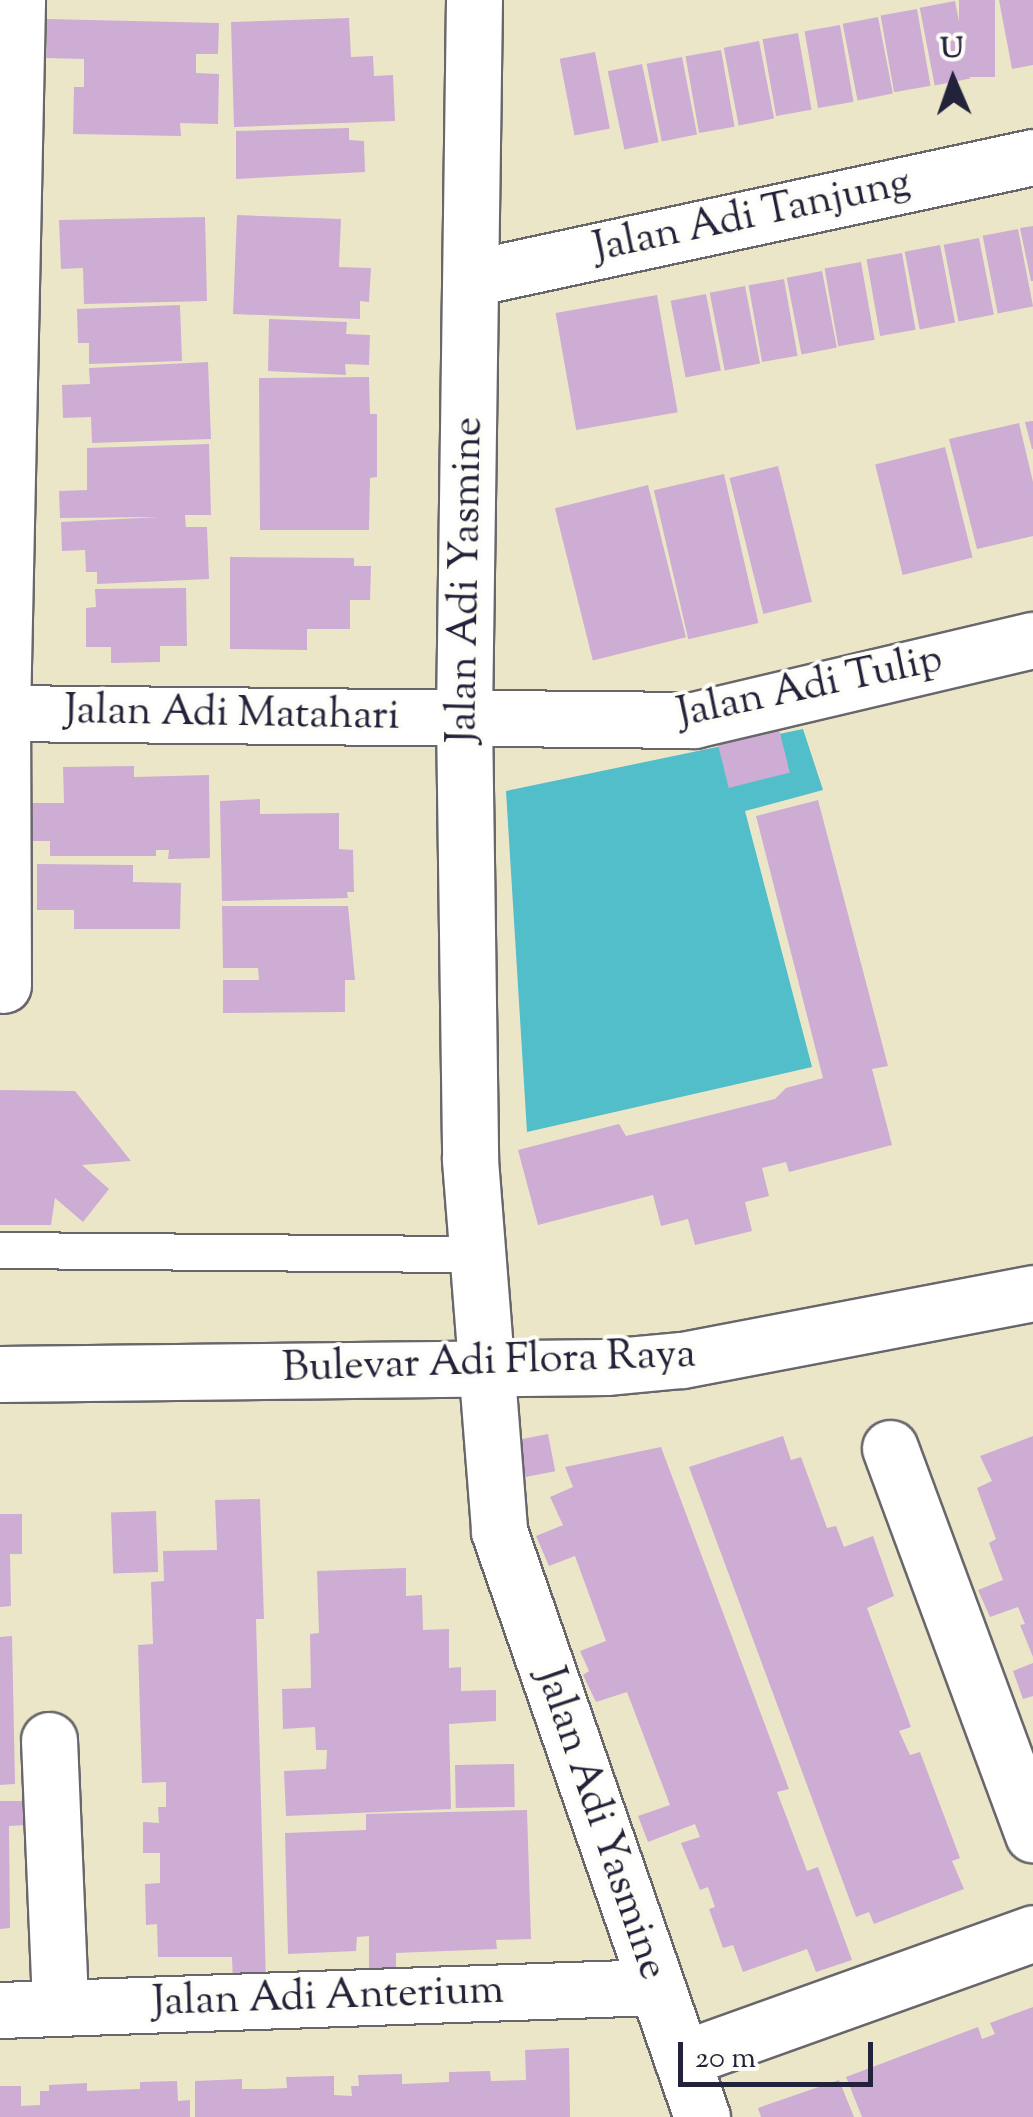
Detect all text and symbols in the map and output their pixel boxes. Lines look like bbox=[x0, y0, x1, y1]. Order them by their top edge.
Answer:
north arrow bbox=[903, 30, 1003, 130]
text: U bbox=[940, 30, 964, 70]
street label: Jalan Adi Tanjung bbox=[589, 159, 915, 275]
street label: Jalan Adi Yasmine bbox=[439, 416, 495, 744]
street label: Jalan Adi Tulip bbox=[673, 635, 947, 741]
street label: Jalan Adi Matahari bbox=[64, 687, 400, 743]
street label: Bulevar Adi Flora Raya bbox=[281, 1331, 697, 1395]
street label: Jalan Adi Yasmine bbox=[523, 1661, 677, 1987]
street label: Jalan Adi Anterium bbox=[151, 1967, 505, 2029]
scale bar bbox=[683, 2022, 878, 2084]
text: 20 m bbox=[695, 2038, 756, 2081]

